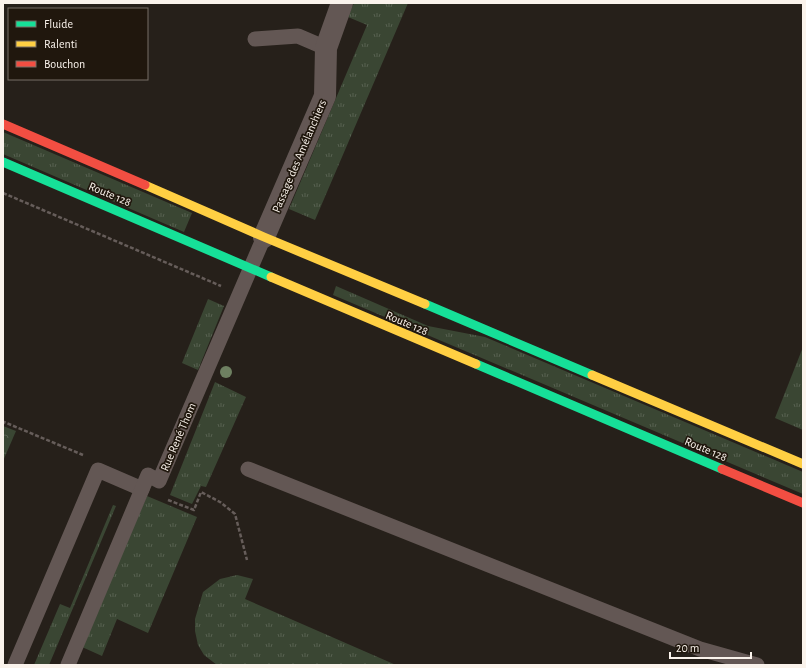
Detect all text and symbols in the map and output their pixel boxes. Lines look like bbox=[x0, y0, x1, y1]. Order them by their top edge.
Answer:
legend bbox=[8, 8, 148, 80]
text: Fluide bbox=[44, 18, 73, 30]
text: Ralenti bbox=[44, 38, 77, 50]
text: Bouchon bbox=[44, 58, 85, 70]
street label: Passage des Amélanchiers bbox=[270, 98, 328, 214]
street label: Route 128 bbox=[87, 180, 133, 208]
street label: Route 128 bbox=[384, 309, 430, 337]
street label: Rue René Thom bbox=[158, 401, 198, 473]
street label: Route 128 bbox=[683, 435, 729, 463]
scale bar bbox=[670, 634, 751, 660]
text: 20 m bbox=[676, 642, 699, 654]

